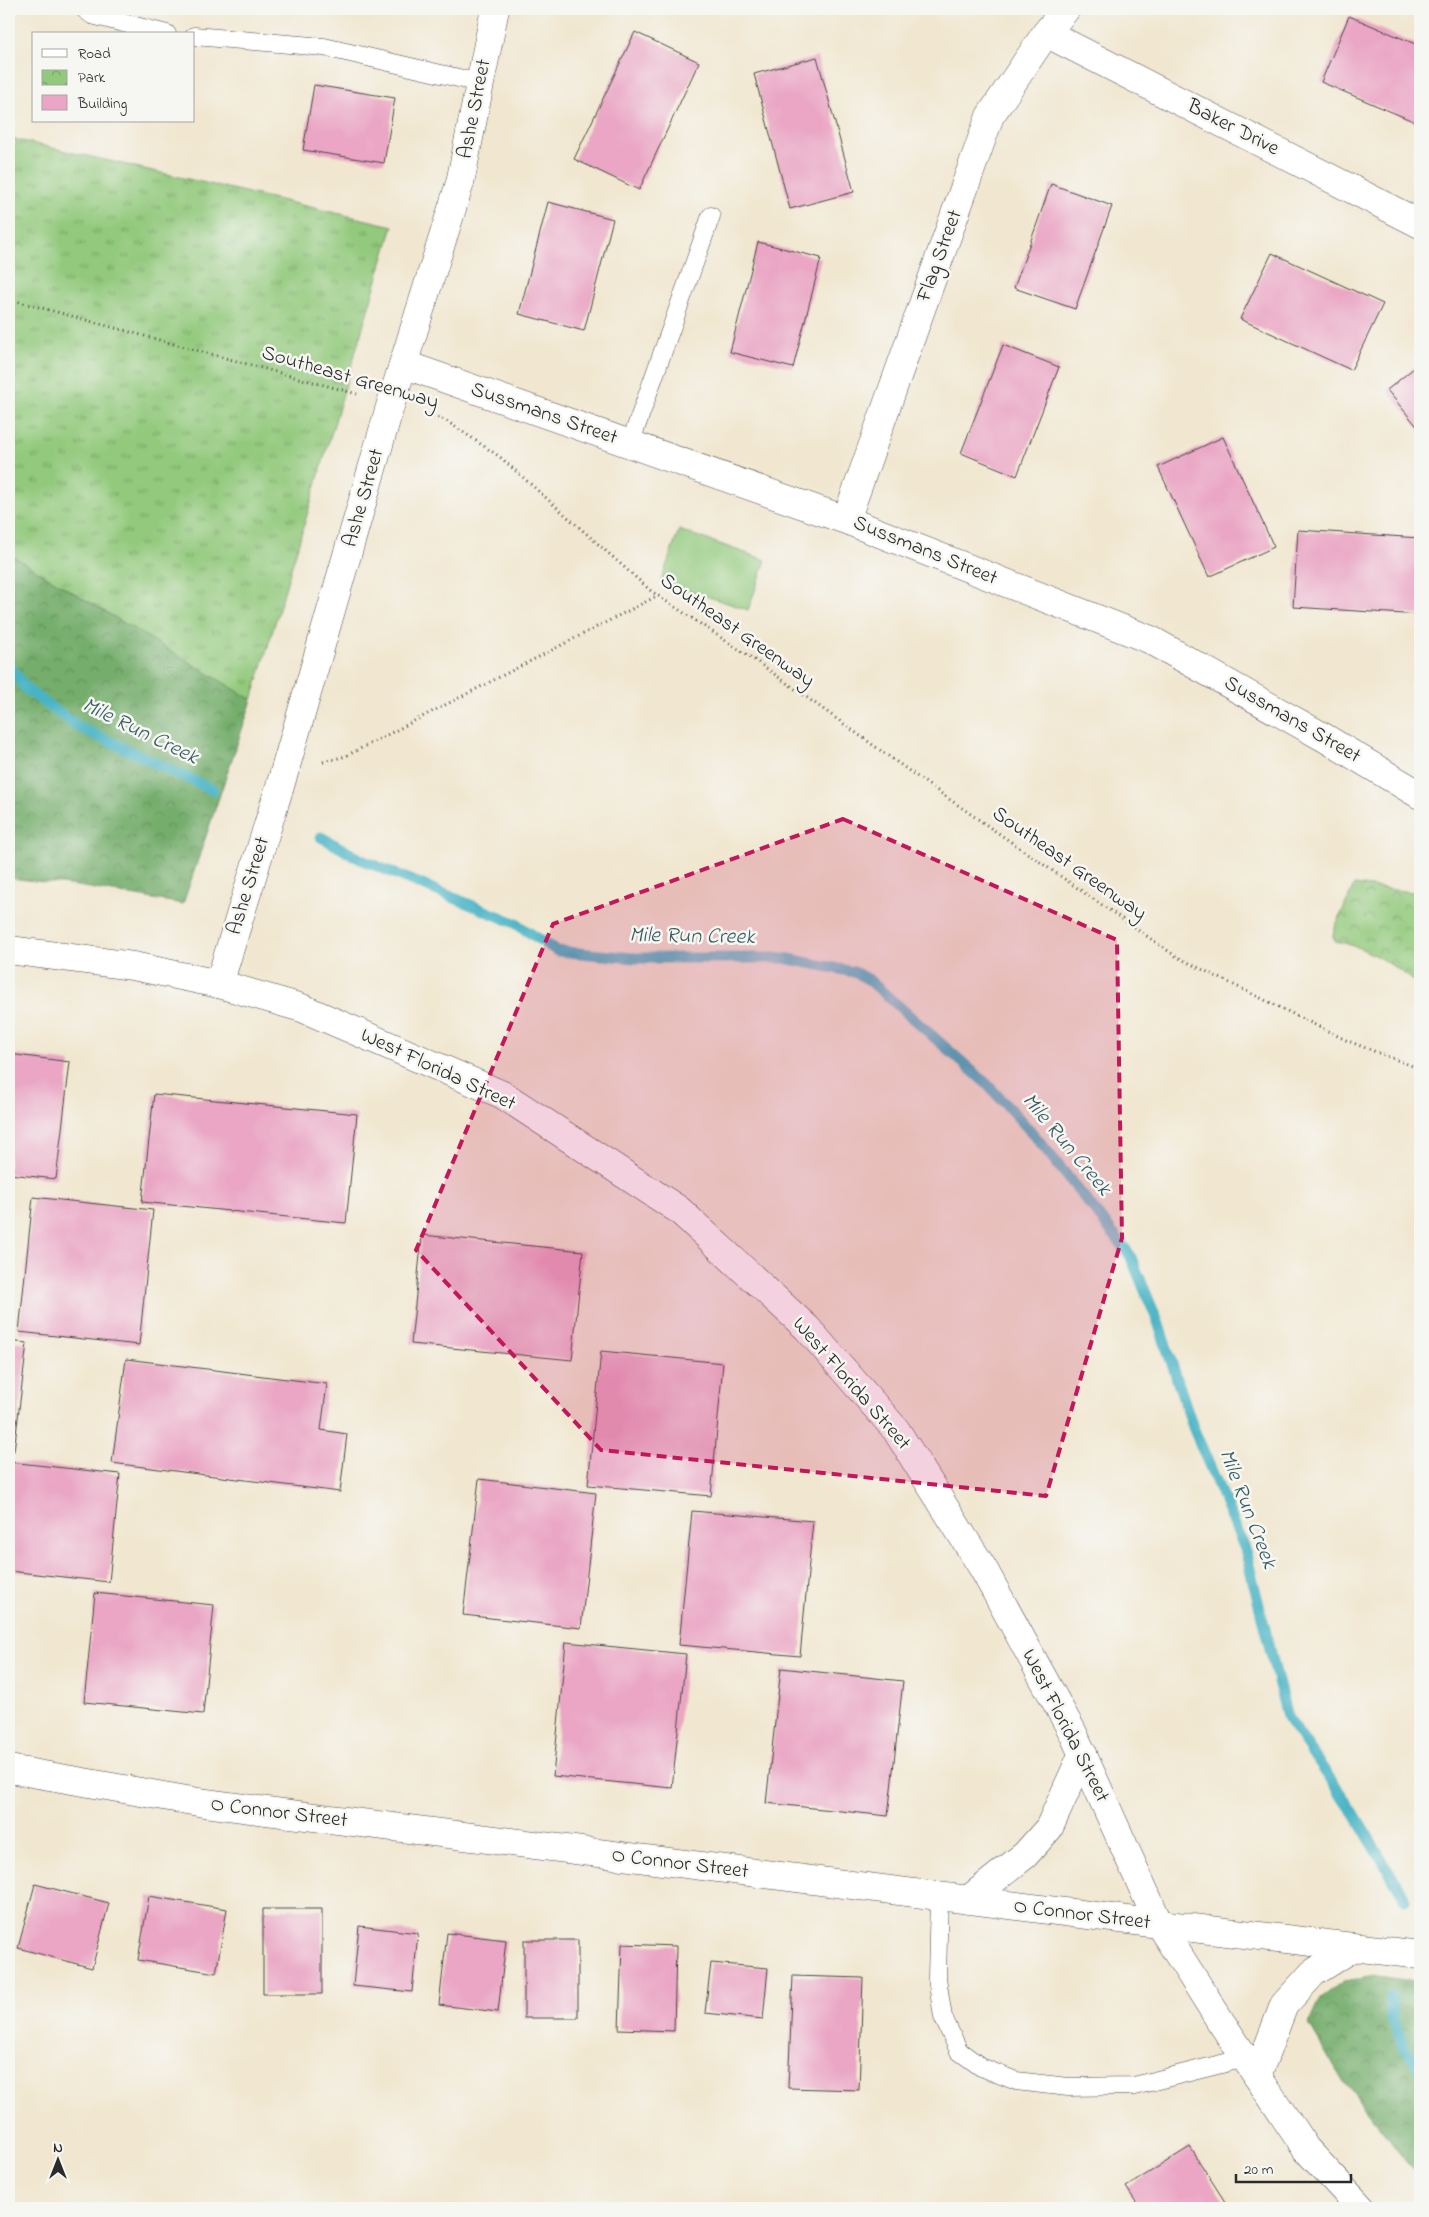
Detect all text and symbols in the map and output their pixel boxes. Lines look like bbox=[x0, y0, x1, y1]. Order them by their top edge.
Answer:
legend bbox=[32, 32, 195, 122]
text: Road bbox=[78, 43, 111, 65]
street label: Ashe Street bbox=[451, 56, 499, 162]
text: Park bbox=[78, 67, 106, 89]
street label: Baker Drive bbox=[1181, 92, 1285, 164]
text: Building bbox=[77, 93, 127, 116]
street label: Flag Street bbox=[909, 206, 972, 308]
street label: Southeast Greenway bbox=[257, 338, 442, 420]
street label: Sussmans Street bbox=[466, 375, 622, 453]
street label: Ashe Street bbox=[336, 445, 392, 551]
street label: Sussmans Street bbox=[848, 508, 1002, 594]
street label: Southeast Greenway bbox=[652, 566, 820, 697]
street label: Sussmans Street bbox=[1218, 669, 1366, 771]
water label: Mile Run Creek bbox=[77, 690, 205, 775]
street label: Southeast Greenway bbox=[984, 799, 1152, 930]
street label: Ashe Street bbox=[220, 833, 278, 939]
water label: Mile Run Creek bbox=[629, 920, 756, 954]
street label: West Florida Street bbox=[355, 1021, 521, 1119]
water label: Mile Run Creek bbox=[1013, 1087, 1120, 1204]
street label: West Florida Street bbox=[784, 1311, 918, 1457]
water label: Mile Run Creek bbox=[1210, 1445, 1285, 1575]
street label: West Florida Street bbox=[1013, 1644, 1117, 1808]
street label: O Connor Street bbox=[209, 1790, 349, 1836]
street label: O Connor Street bbox=[610, 1841, 750, 1887]
street label: O Connor Street bbox=[1012, 1892, 1152, 1938]
north arrow bbox=[32, 2134, 82, 2184]
text: N bbox=[53, 2138, 63, 2159]
scale bar bbox=[1236, 2152, 1352, 2184]
text: 20 m bbox=[1244, 2159, 1274, 2181]

